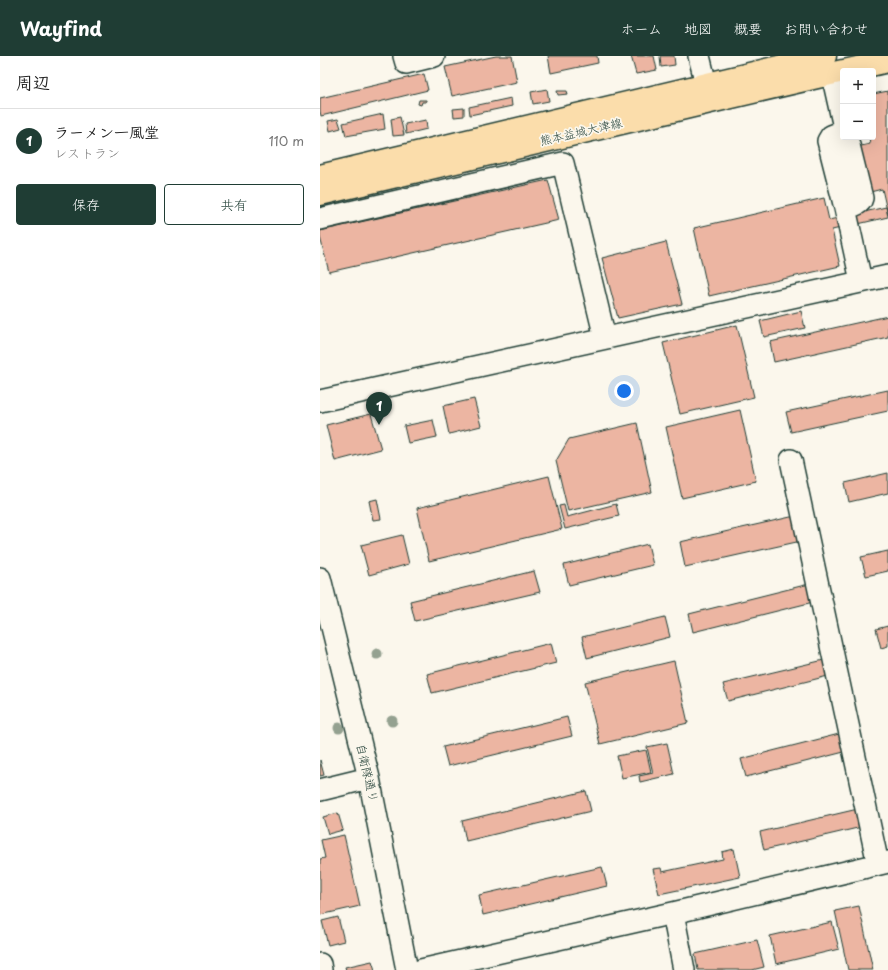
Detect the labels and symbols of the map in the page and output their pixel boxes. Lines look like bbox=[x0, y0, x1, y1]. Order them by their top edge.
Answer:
street label: 熊本益城大津線 bbox=[538, 113, 624, 149]
your location bbox=[614, 381, 634, 401]
pin: 1 bbox=[366, 392, 392, 425]
street label: 自衛隊通り bbox=[352, 742, 383, 804]

